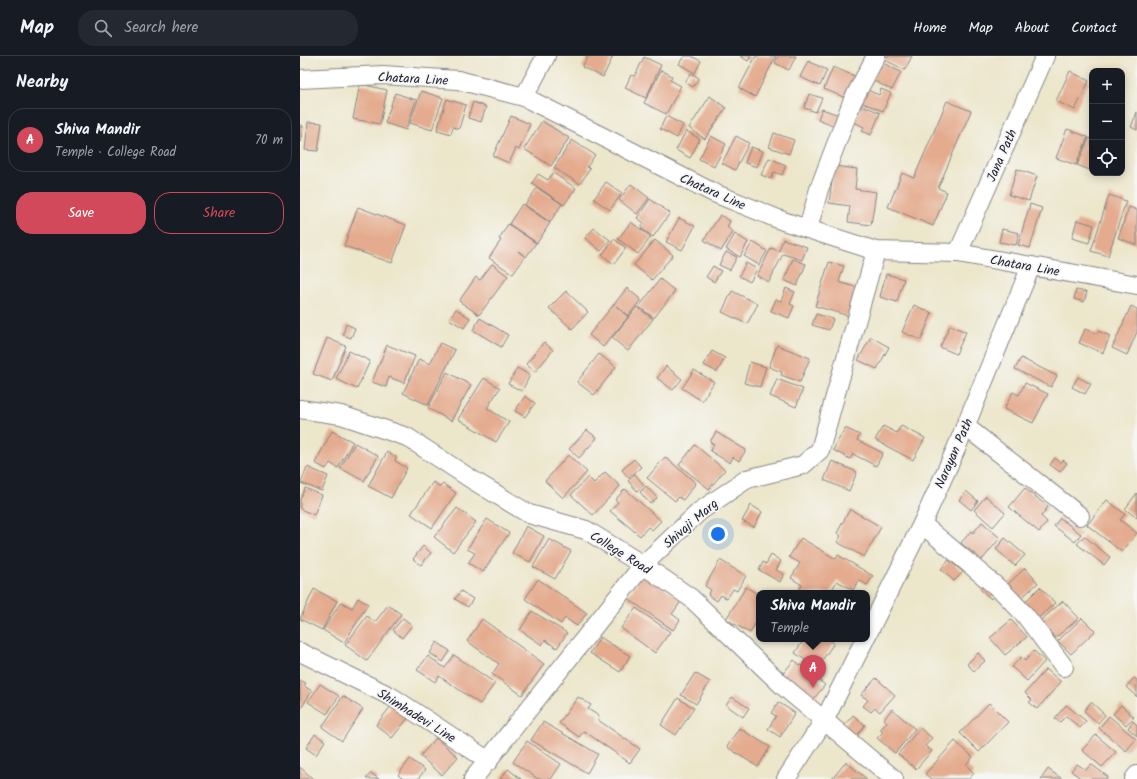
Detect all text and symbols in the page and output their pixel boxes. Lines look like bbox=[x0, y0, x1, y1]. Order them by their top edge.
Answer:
search box bbox=[78, 10, 358, 46]
text: Map bbox=[20, 13, 54, 43]
text: Search here bbox=[124, 16, 198, 40]
icon: search bbox=[92, 17, 114, 39]
text: Home bbox=[913, 17, 947, 39]
text: Map bbox=[969, 17, 993, 39]
text: About bbox=[1015, 17, 1049, 39]
text: Contact bbox=[1071, 17, 1117, 39]
street label: Chatara Line bbox=[377, 67, 449, 92]
map controls bbox=[1089, 68, 1125, 176]
button: + bbox=[1089, 68, 1125, 104]
text: Nearby bbox=[16, 69, 68, 96]
button: − bbox=[1089, 104, 1125, 140]
text: Shiva Mandir bbox=[55, 118, 140, 142]
street label: Jana Path bbox=[981, 126, 1023, 185]
text: A bbox=[26, 130, 34, 151]
text: 70 m bbox=[255, 130, 283, 151]
button: locate bbox=[1089, 140, 1125, 176]
text: Temple · College Road bbox=[55, 142, 176, 163]
street label: Chatara Line bbox=[676, 168, 749, 216]
button: Save bbox=[16, 192, 146, 234]
button: Share bbox=[154, 192, 284, 234]
street label: Chatara Line bbox=[988, 250, 1061, 283]
street label: Narayan Path bbox=[930, 415, 979, 492]
street label: Shivaji Marg bbox=[659, 494, 723, 554]
your location bbox=[708, 524, 728, 544]
street label: College Road bbox=[585, 526, 656, 581]
popup bbox=[756, 590, 870, 642]
text: Shiva Mandir bbox=[770, 594, 856, 618]
text: Temple bbox=[770, 618, 809, 639]
pin: A bbox=[800, 655, 826, 688]
street label: Shimhadevi Line bbox=[373, 684, 460, 749]

